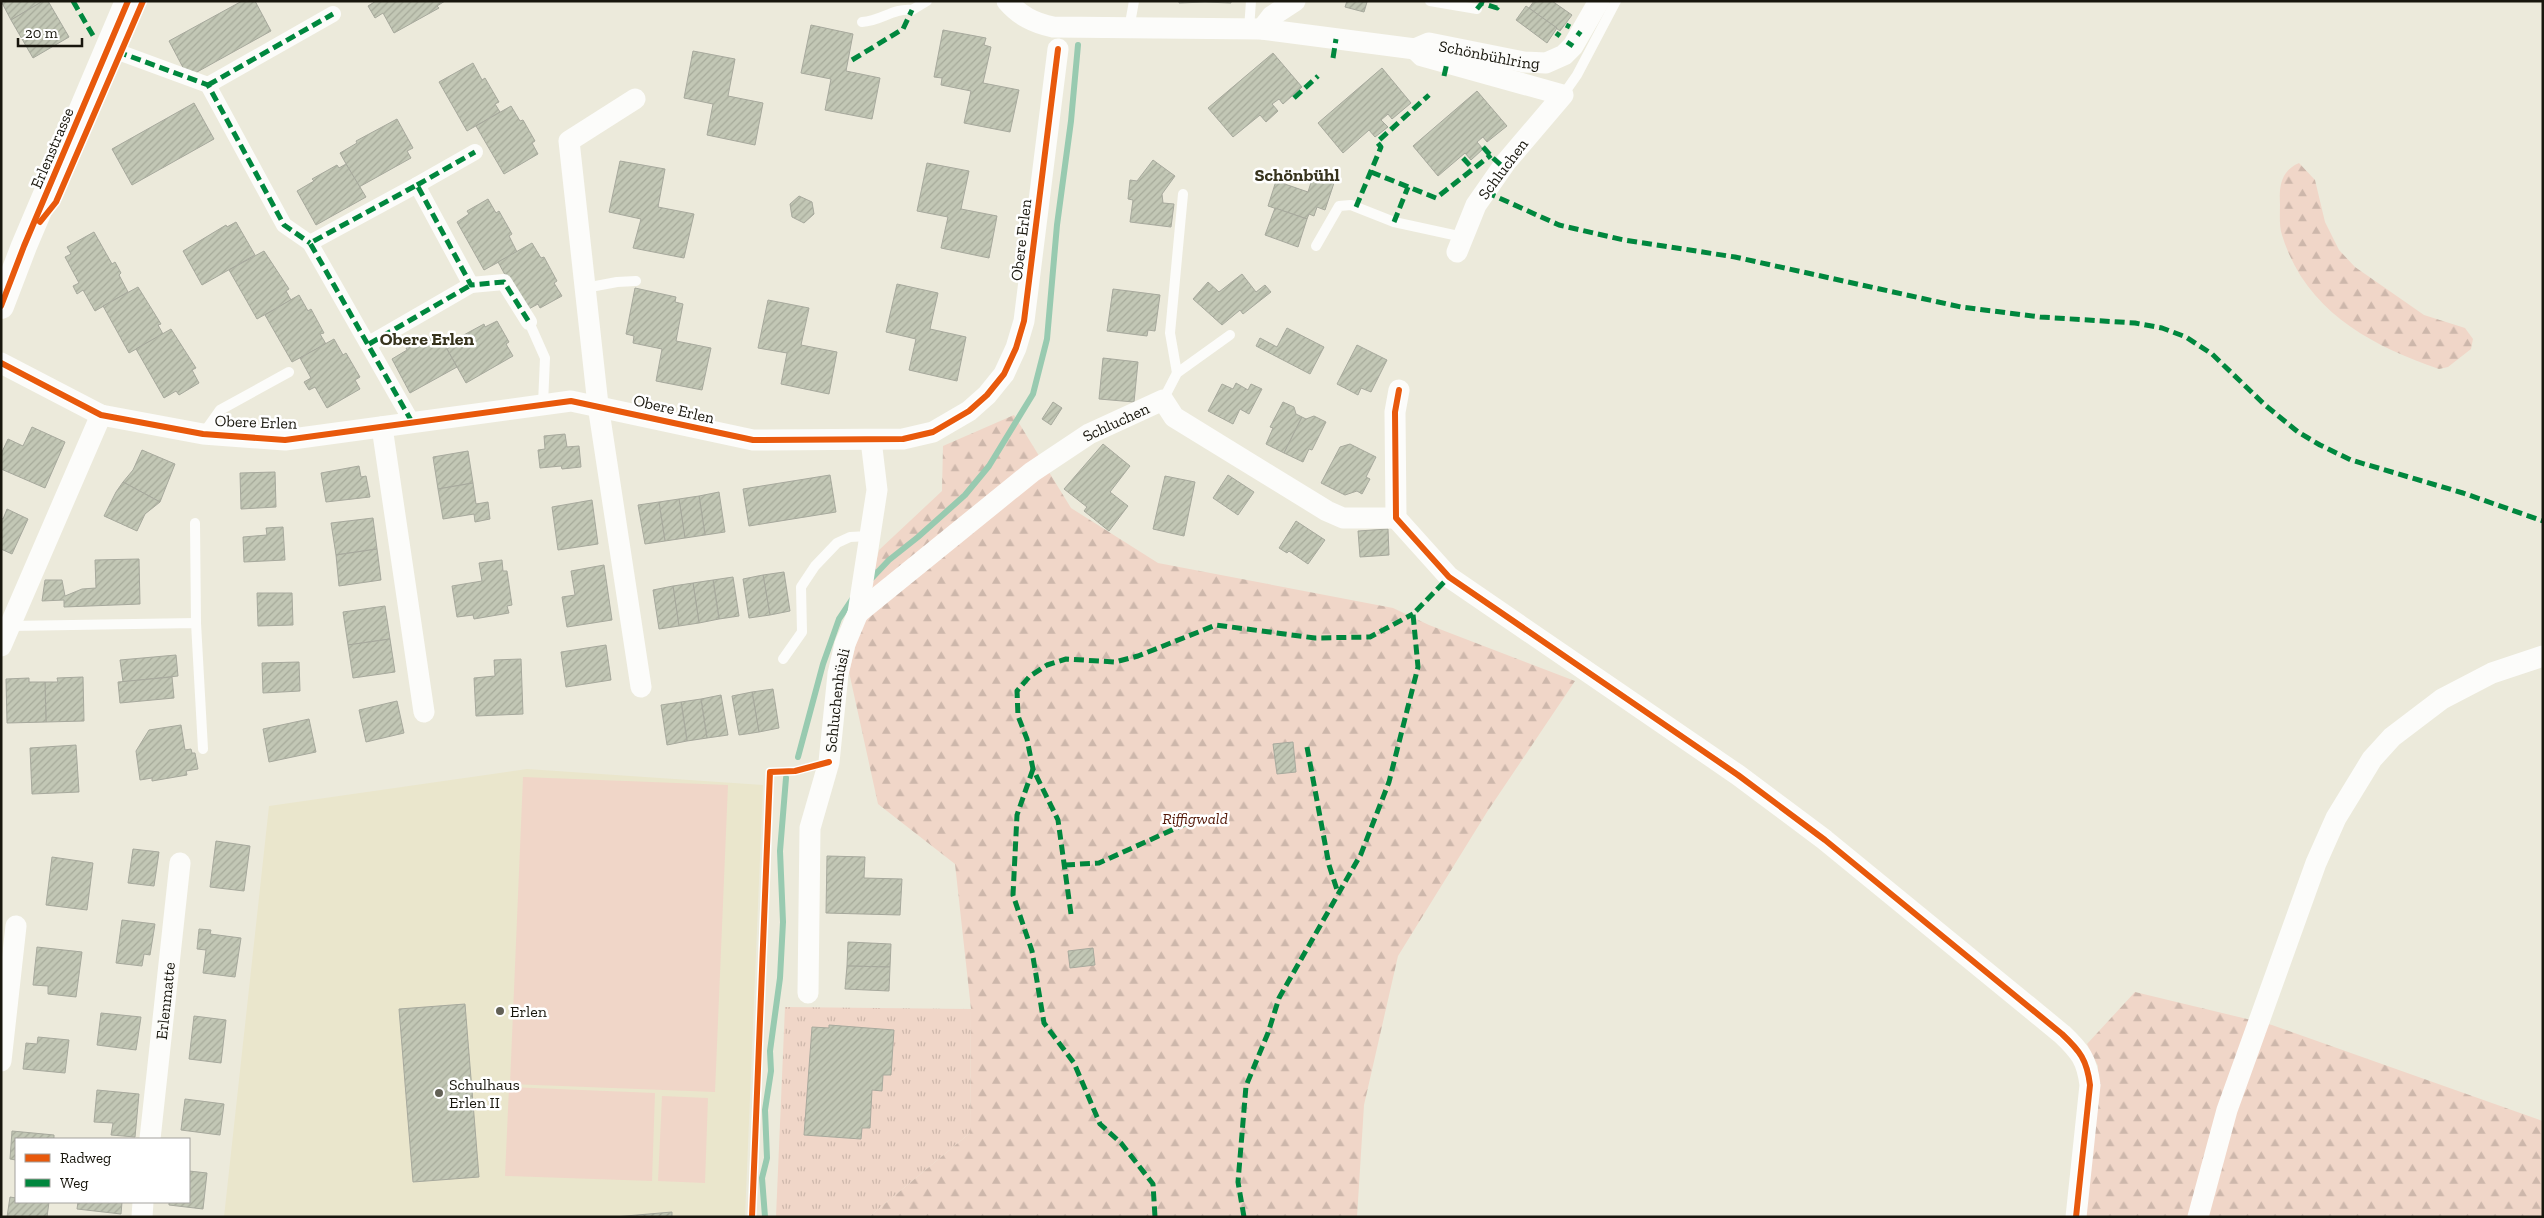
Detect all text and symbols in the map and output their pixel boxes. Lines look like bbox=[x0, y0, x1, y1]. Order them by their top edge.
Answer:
scale bar bbox=[18, 15, 81, 47]
text: 20 m bbox=[25, 24, 58, 42]
street label: Schönbühlring bbox=[1437, 36, 1540, 72]
street label: Erlenstrasse bbox=[26, 105, 78, 191]
street label: Schluchen bbox=[1474, 134, 1532, 203]
district label: Schönbühl bbox=[1254, 164, 1340, 186]
street label: Obere Erlen bbox=[1007, 197, 1036, 282]
district label: Obere Erlen bbox=[380, 328, 475, 350]
street label: Obere Erlen bbox=[632, 390, 717, 428]
street label: Schluchen bbox=[1079, 398, 1153, 445]
street label: Obere Erlen bbox=[214, 411, 298, 433]
street label: Schluchenhüsli bbox=[821, 646, 853, 753]
park label: Riffigwald bbox=[1162, 809, 1228, 828]
street label: Erlenmatte bbox=[151, 961, 179, 1041]
place label: Erlen bbox=[510, 1002, 548, 1021]
marker: Erlen bbox=[494, 1005, 506, 1017]
place label: Schulhaus Erlen II bbox=[449, 1075, 520, 1112]
marker: Schulhaus Erlen II bbox=[433, 1087, 445, 1099]
legend bbox=[15, 1138, 190, 1203]
text: Radweg bbox=[60, 1149, 111, 1167]
text: Weg bbox=[60, 1174, 89, 1192]

